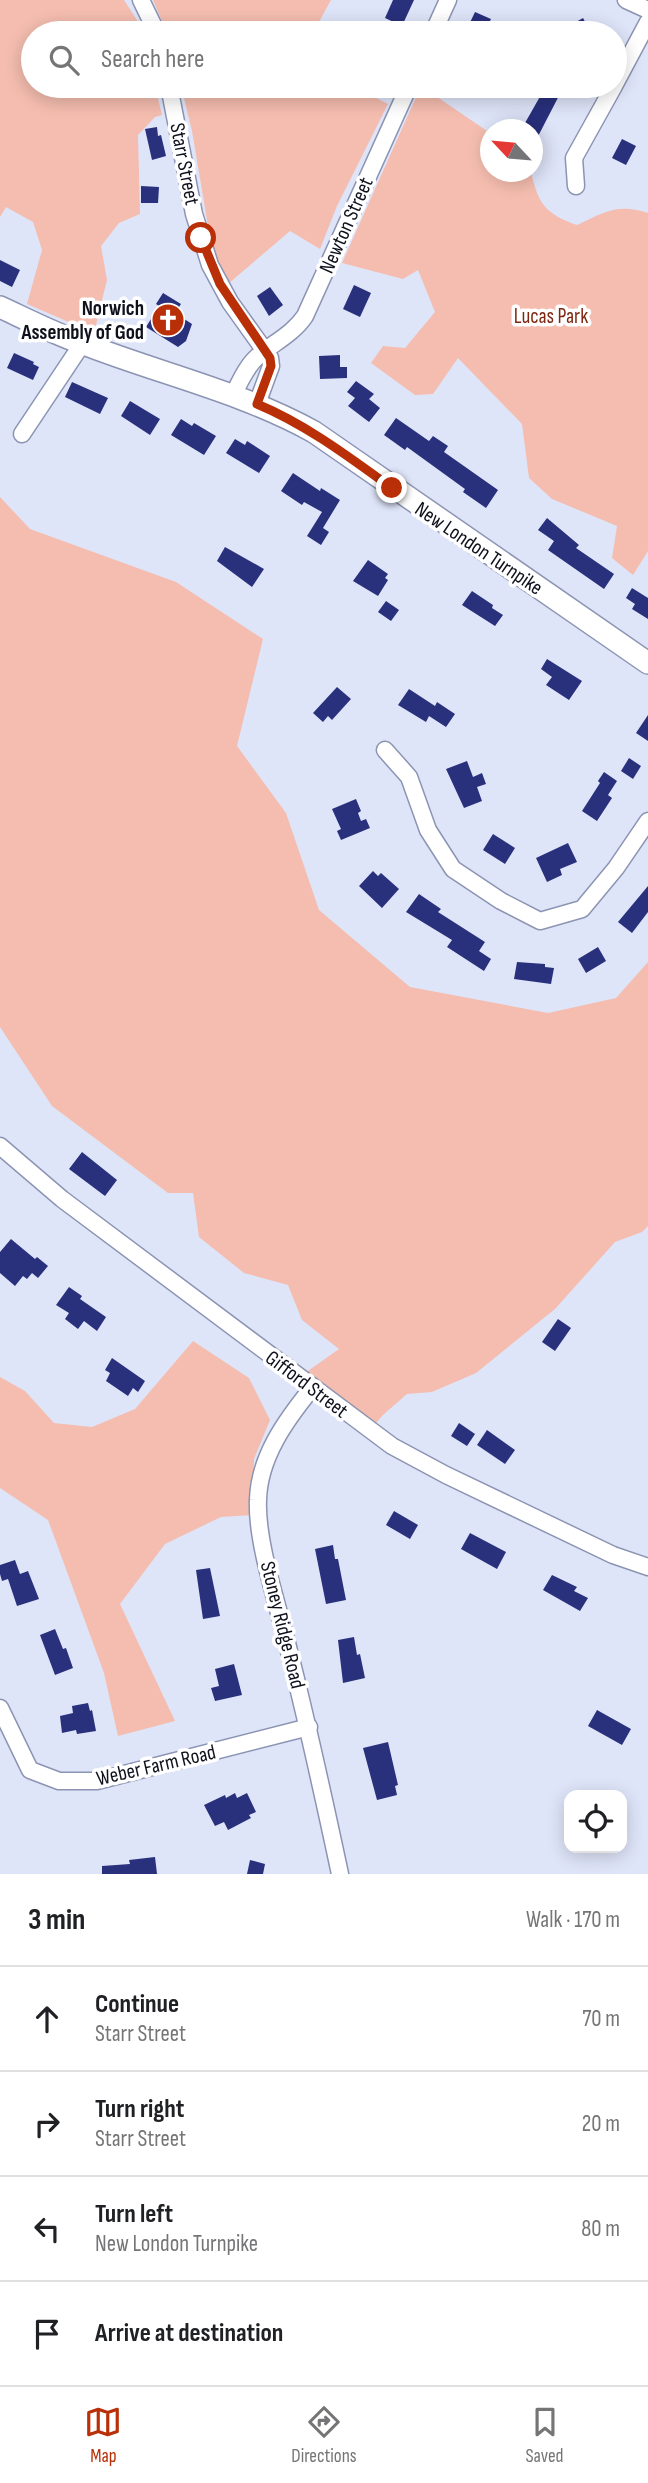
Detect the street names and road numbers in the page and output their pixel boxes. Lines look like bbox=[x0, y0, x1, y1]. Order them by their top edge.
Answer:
street label: Starr Street bbox=[164, 121, 205, 207]
street label: Newton Street bbox=[314, 173, 379, 277]
street label: New London Turnpike bbox=[410, 496, 547, 600]
street label: Gifford Street bbox=[261, 1345, 353, 1424]
street label: Stoney Ridge Road bbox=[255, 1559, 310, 1691]
street label: Weber Farm Road bbox=[94, 1740, 218, 1791]

